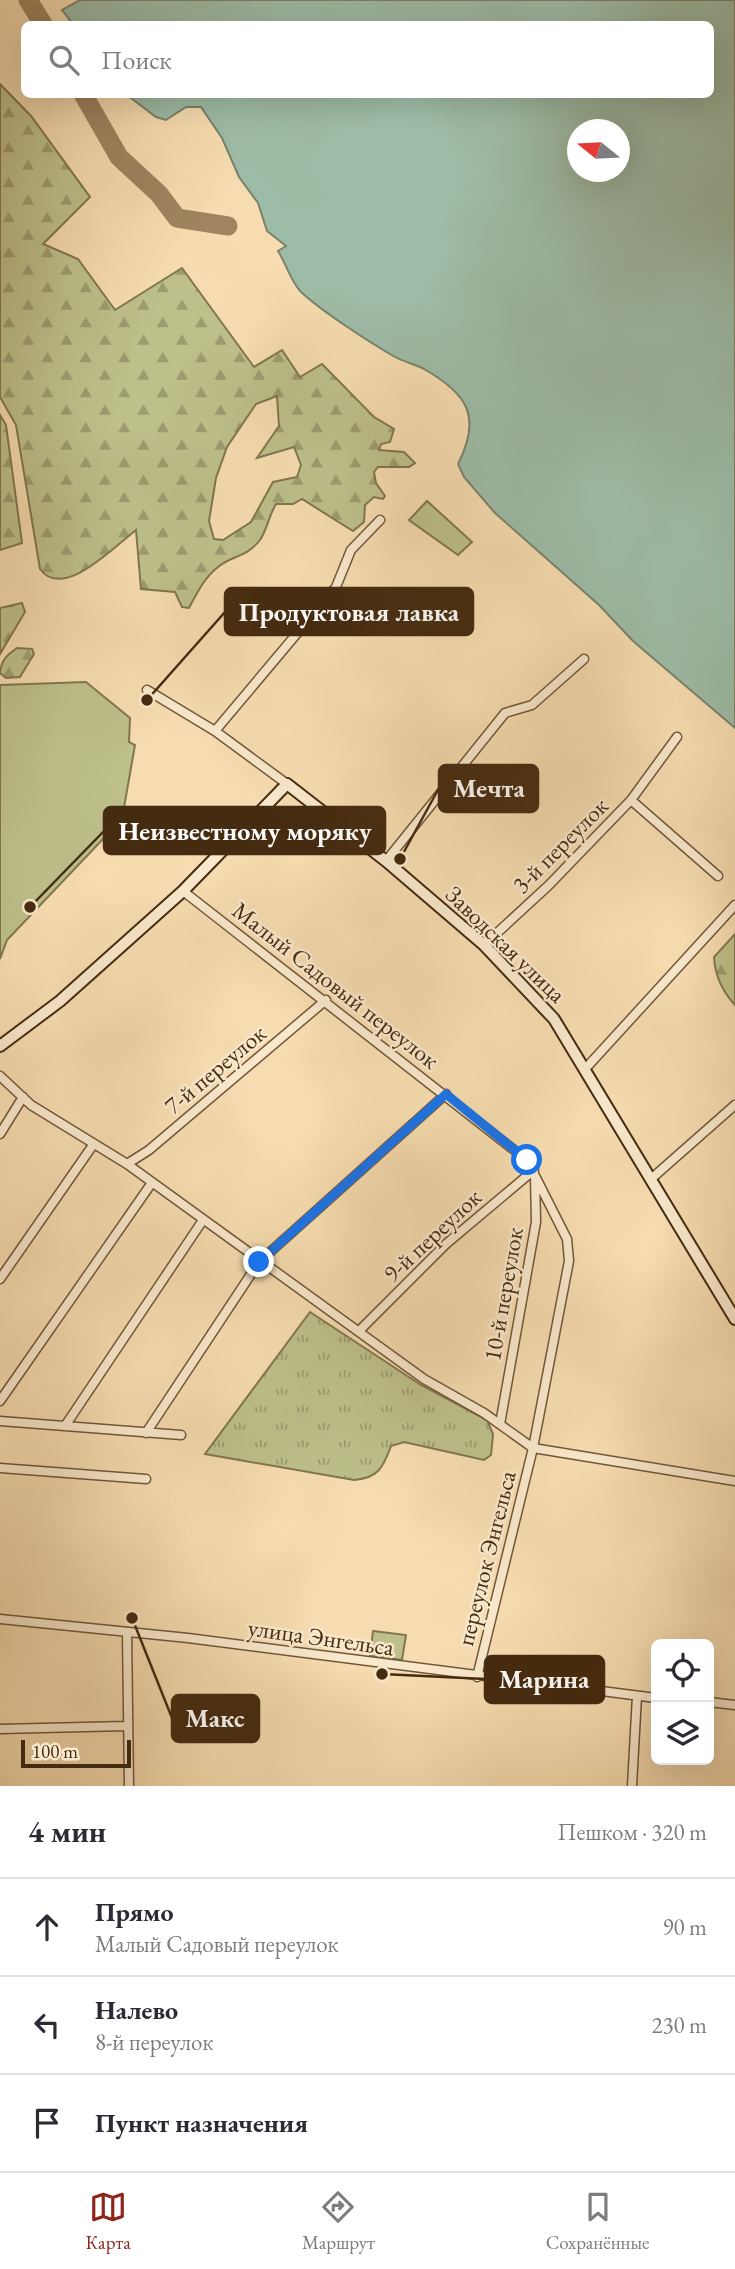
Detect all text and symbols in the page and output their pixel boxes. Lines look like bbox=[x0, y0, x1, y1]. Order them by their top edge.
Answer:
search box bbox=[21, 21, 714, 98]
icon: search bbox=[45, 41, 83, 79]
text: Поиск bbox=[101, 43, 172, 77]
north arrow bbox=[567, 119, 630, 182]
callout: Продуктовая лавка bbox=[225, 588, 473, 635]
text: Продуктовая лавка bbox=[239, 595, 460, 629]
callout: Мечта bbox=[439, 765, 538, 812]
text: Мечта bbox=[453, 771, 526, 805]
street label: 3-й переулок bbox=[505, 790, 615, 900]
callout: Неизвестному моряку bbox=[104, 807, 385, 854]
text: Неизвестному моряку bbox=[119, 814, 372, 848]
street label: Заводская улица bbox=[439, 879, 573, 1010]
street label: Малый Садовый переулок bbox=[226, 895, 446, 1076]
street label: 7-й переулок bbox=[158, 1017, 273, 1121]
route start bbox=[511, 1144, 542, 1175]
street label: 9-й переулок bbox=[376, 1181, 488, 1288]
street label: 10-й переулок bbox=[476, 1224, 530, 1363]
route end bbox=[243, 1246, 274, 1277]
street label: переулок Энгельса bbox=[449, 1467, 523, 1649]
street label: улица Энгельса bbox=[246, 1611, 396, 1663]
map controls bbox=[651, 1639, 714, 1765]
button: locate bbox=[651, 1639, 714, 1702]
callout: Марина bbox=[485, 1656, 604, 1703]
text: Марина bbox=[499, 1662, 590, 1696]
callout: Макс bbox=[172, 1695, 259, 1742]
text: Макс bbox=[185, 1701, 245, 1735]
button: layers bbox=[651, 1702, 714, 1765]
scale bar bbox=[21, 1737, 131, 1769]
text: 100 m bbox=[32, 1739, 78, 1764]
text: 4 мин bbox=[28, 1812, 106, 1851]
text: Пешком · 320 m bbox=[558, 1817, 707, 1847]
text: Прямо bbox=[95, 1895, 174, 1929]
icon: ahead bbox=[28, 1908, 66, 1946]
text: 90 m bbox=[662, 1912, 707, 1942]
text: Малый Садовый переулок bbox=[95, 1929, 339, 1959]
text: Налево bbox=[95, 1993, 178, 2027]
icon: left bbox=[28, 2006, 66, 2044]
text: 230 m bbox=[651, 2010, 707, 2040]
text: 8-й переулок bbox=[95, 2027, 213, 2057]
icon: arrive bbox=[28, 2104, 66, 2142]
text: Пункт назначения bbox=[95, 2106, 308, 2140]
tab: Карта bbox=[86, 2188, 131, 2255]
tab: Маршрут bbox=[302, 2188, 375, 2255]
tab: Сохранённые bbox=[546, 2188, 649, 2255]

